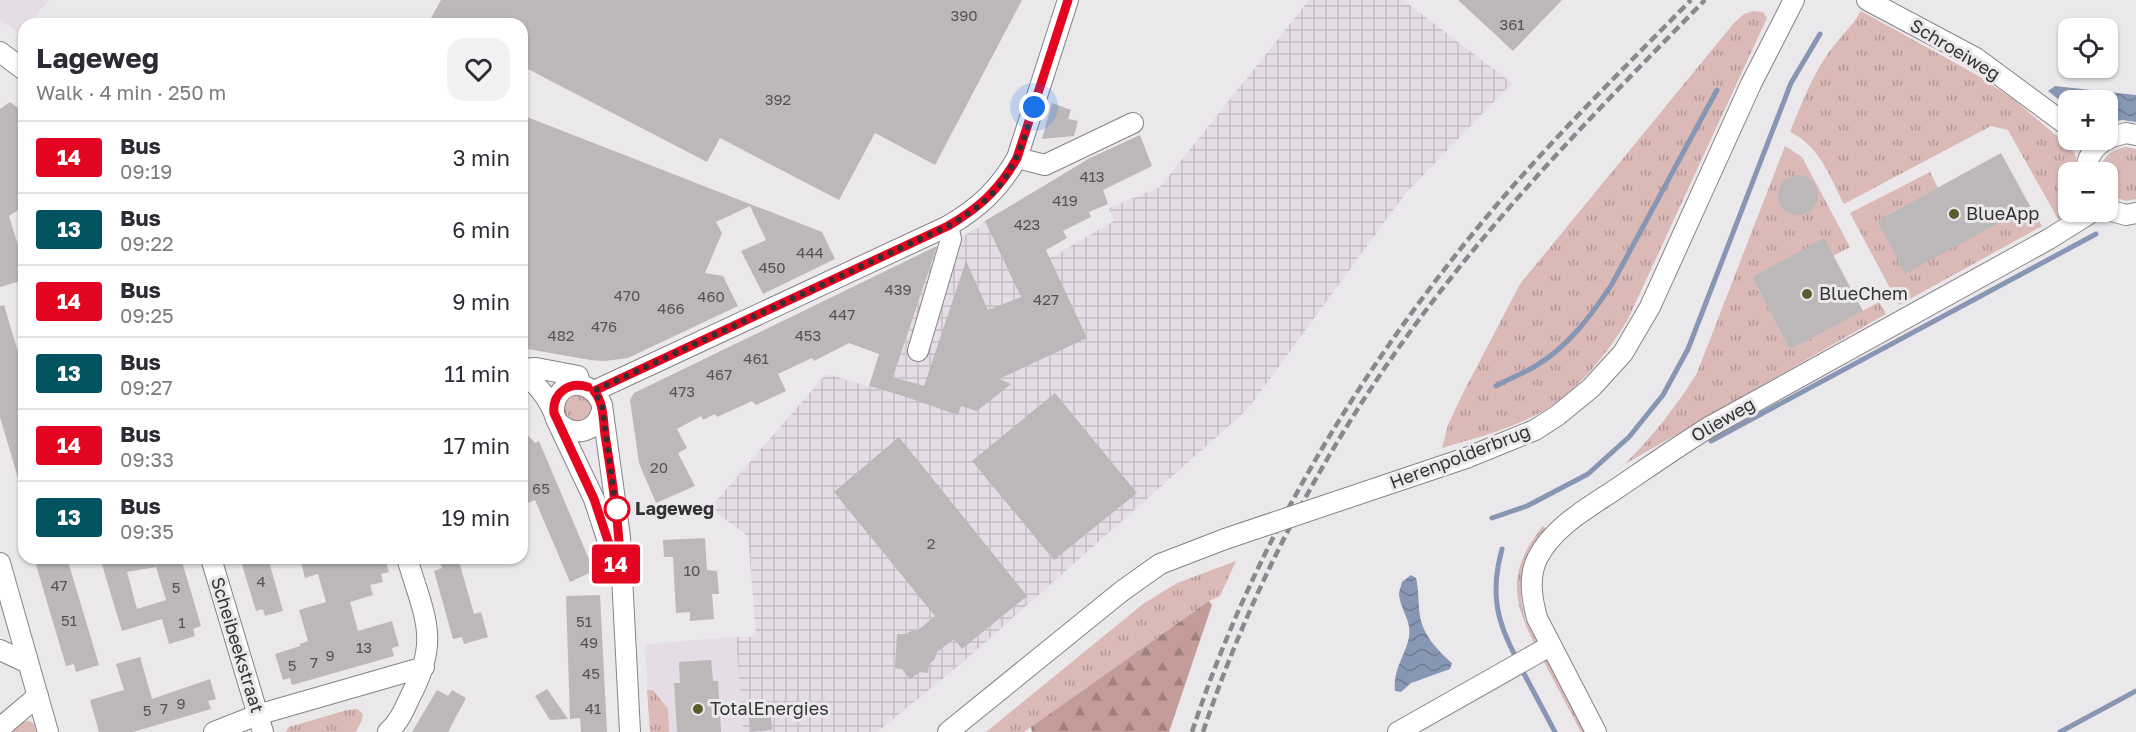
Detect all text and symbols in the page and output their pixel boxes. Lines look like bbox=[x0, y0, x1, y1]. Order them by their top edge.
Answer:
house number: 390 bbox=[950, 6, 978, 24]
street label: Schroeiweg bbox=[1906, 14, 2005, 85]
house number: 361 bbox=[1499, 15, 1525, 33]
map controls bbox=[2058, 18, 2118, 222]
button: locate bbox=[2058, 18, 2118, 78]
button: heart bbox=[447, 38, 510, 101]
text: Lageweg bbox=[36, 41, 159, 74]
text: Walk · 4 min · 250 m bbox=[36, 80, 226, 104]
house number: 392 bbox=[765, 90, 791, 108]
button: + bbox=[2058, 90, 2118, 150]
your location bbox=[1019, 92, 1049, 122]
text: Bus bbox=[120, 132, 161, 159]
text: 14 bbox=[57, 144, 81, 170]
text: 3 min bbox=[453, 144, 510, 171]
text: 09:19 bbox=[120, 159, 172, 183]
button: − bbox=[2058, 162, 2118, 222]
house number: 413 bbox=[1079, 167, 1105, 185]
house number: 419 bbox=[1052, 191, 1078, 209]
place label: BlueApp bbox=[1966, 202, 2039, 224]
text: Bus bbox=[120, 204, 161, 231]
marker: BlueApp bbox=[1947, 207, 1961, 221]
house number: 423 bbox=[1014, 215, 1040, 233]
text: 13 bbox=[57, 216, 81, 242]
text: 6 min bbox=[452, 216, 510, 243]
text: 09:22 bbox=[120, 231, 174, 255]
house number: 444 bbox=[796, 243, 824, 261]
house number: 450 bbox=[758, 258, 786, 276]
text: Bus bbox=[120, 276, 161, 303]
house number: 439 bbox=[884, 280, 912, 298]
place label: BlueChem bbox=[1819, 282, 1908, 304]
house number: 470 bbox=[614, 286, 640, 304]
house number: 460 bbox=[697, 287, 725, 305]
marker: BlueChem bbox=[1800, 287, 1814, 301]
text: 14 bbox=[57, 288, 81, 314]
text: 9 min bbox=[452, 288, 510, 315]
house number: 427 bbox=[1033, 290, 1059, 308]
house number: 466 bbox=[657, 299, 685, 317]
text: 09:25 bbox=[120, 303, 174, 327]
house number: 447 bbox=[829, 305, 855, 323]
house number: 476 bbox=[591, 317, 617, 335]
house number: 482 bbox=[547, 326, 575, 344]
house number: 453 bbox=[795, 326, 821, 344]
text: Bus bbox=[120, 348, 161, 375]
house number: 461 bbox=[743, 349, 769, 367]
text: 13 bbox=[57, 360, 81, 386]
text: 11 min bbox=[444, 360, 510, 387]
house number: 467 bbox=[706, 365, 732, 383]
text: 09:27 bbox=[120, 375, 173, 399]
house number: 473 bbox=[669, 382, 695, 400]
street label: Olieweg bbox=[1687, 392, 1758, 446]
street label: Herenpolderbrug bbox=[1386, 419, 1533, 493]
text: Bus bbox=[120, 420, 161, 447]
text: 14 bbox=[57, 432, 81, 458]
text: 17 min bbox=[443, 432, 510, 459]
text: 09:33 bbox=[120, 447, 174, 471]
house number: 20 bbox=[650, 458, 668, 476]
house number: 65 bbox=[532, 479, 550, 497]
text: Bus bbox=[120, 492, 161, 519]
marker: Lageweg bbox=[604, 496, 630, 522]
place label: Lageweg bbox=[635, 497, 714, 519]
text: 13 bbox=[57, 504, 81, 530]
text: 19 min bbox=[442, 504, 510, 531]
text: 09:35 bbox=[120, 519, 174, 543]
house number: 2 bbox=[927, 534, 935, 552]
line badge: 14 bbox=[589, 544, 643, 584]
text: 14 bbox=[604, 551, 628, 577]
house number: 10 bbox=[684, 561, 700, 579]
house number: 4 bbox=[256, 572, 266, 590]
street label: Scheibeekstraat bbox=[207, 574, 269, 715]
house number: 47 bbox=[50, 576, 68, 594]
house number: 5 bbox=[172, 578, 180, 596]
house number: 51 bbox=[61, 611, 77, 629]
house number: 51 bbox=[576, 612, 592, 630]
house number: 1 bbox=[178, 613, 186, 631]
house number: 49 bbox=[580, 633, 598, 651]
house number: 13 bbox=[356, 638, 372, 656]
house number: 9 bbox=[325, 646, 335, 664]
house number: 7 bbox=[310, 653, 318, 671]
house number: 5 bbox=[288, 656, 296, 674]
house number: 45 bbox=[582, 664, 600, 682]
house number: 9 bbox=[176, 694, 186, 712]
place label: TotalEnergies bbox=[710, 697, 829, 719]
house number: 7 bbox=[160, 699, 168, 717]
house number: 41 bbox=[585, 699, 601, 717]
house number: 5 bbox=[143, 701, 151, 719]
marker: TotalEnergies bbox=[691, 702, 705, 716]

